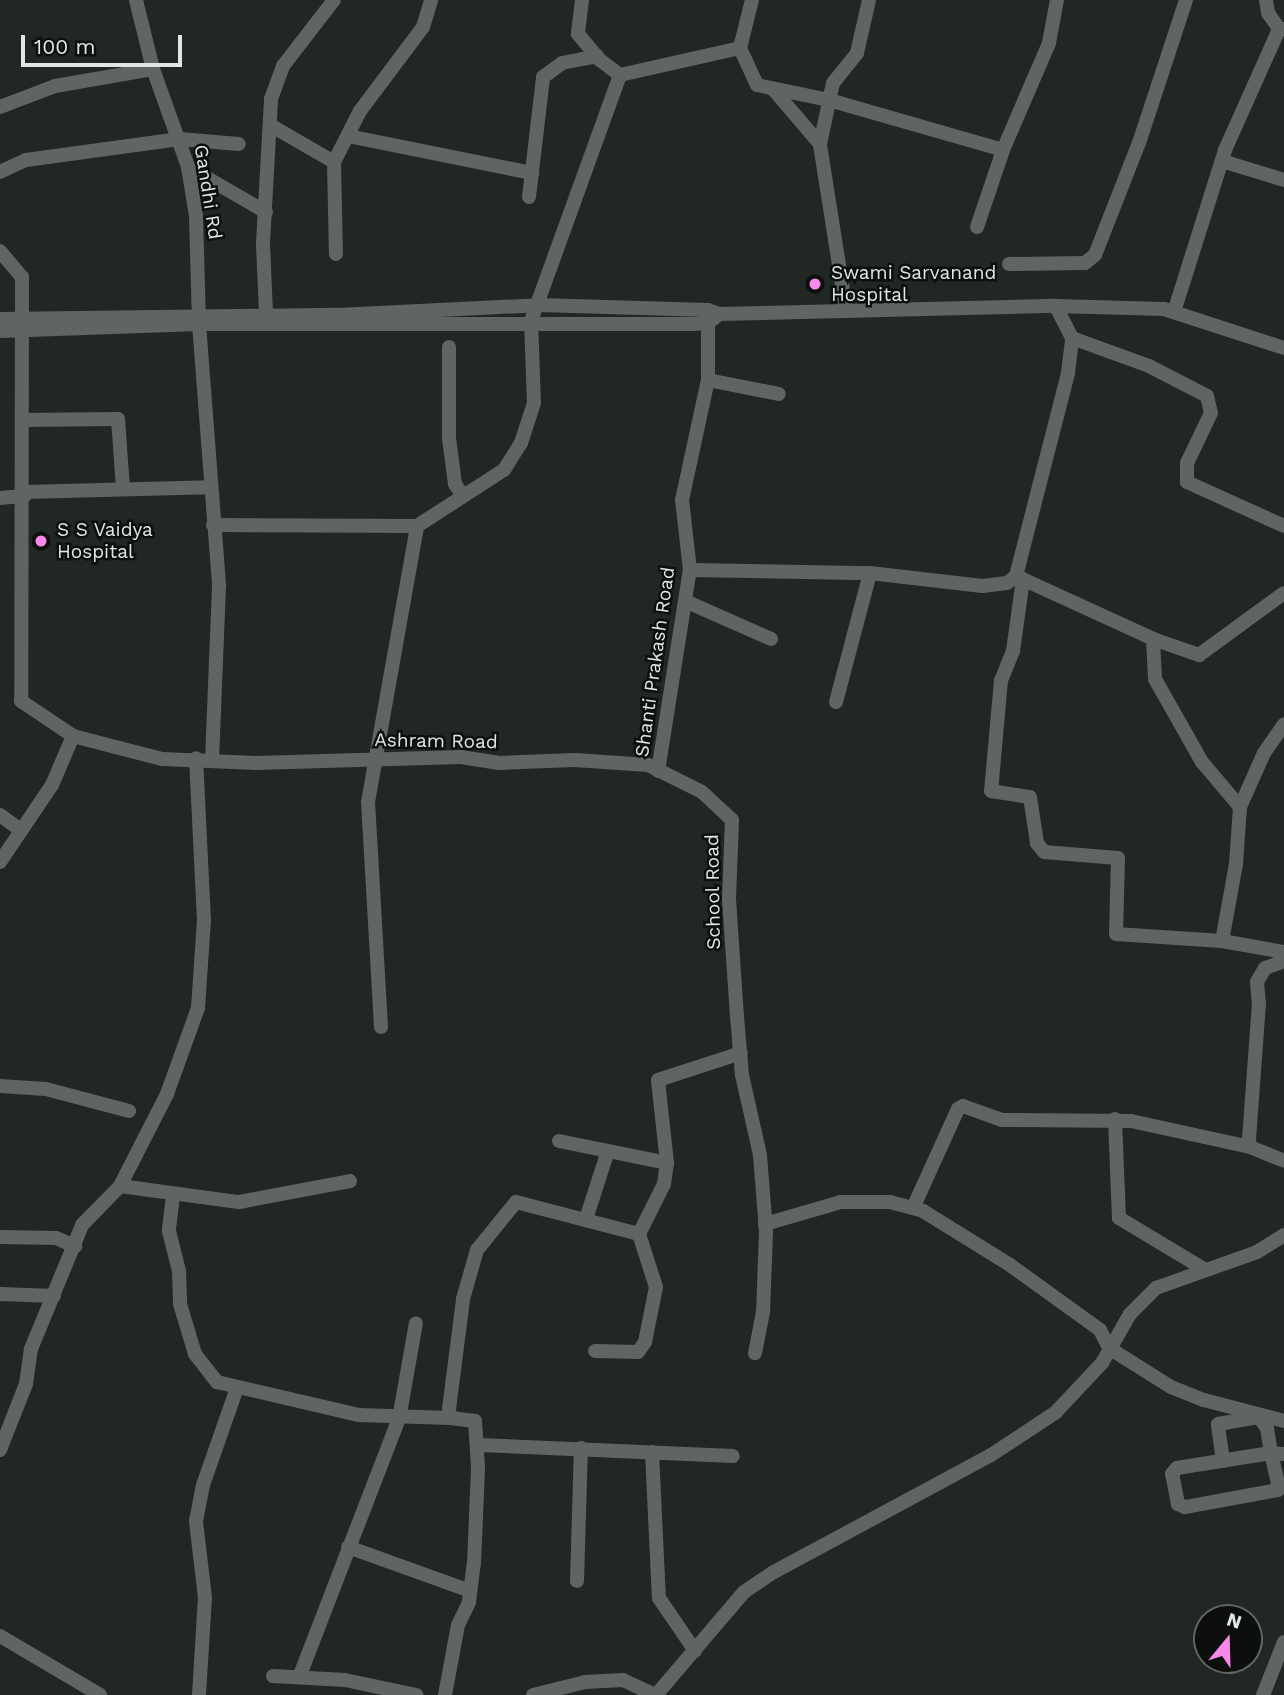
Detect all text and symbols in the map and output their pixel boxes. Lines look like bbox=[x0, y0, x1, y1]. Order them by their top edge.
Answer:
scale bar bbox=[24, 21, 186, 65]
text: 100 m bbox=[34, 34, 96, 59]
street label: Gandhi Rd bbox=[189, 143, 227, 241]
place label: Swami Sarvanand Hospital bbox=[831, 262, 996, 306]
marker: Swami Sarvanand Hospital bbox=[805, 274, 825, 294]
place label: S S Vaidya Hospital bbox=[57, 519, 154, 563]
marker: S S Vaidya Hospital bbox=[31, 531, 51, 551]
street label: Shanti Prakash Road bbox=[630, 566, 680, 758]
street label: Ashram Road bbox=[374, 729, 498, 753]
street label: School Road bbox=[701, 834, 725, 950]
north arrow bbox=[1193, 1604, 1263, 1674]
text: N bbox=[1224, 1607, 1245, 1634]

